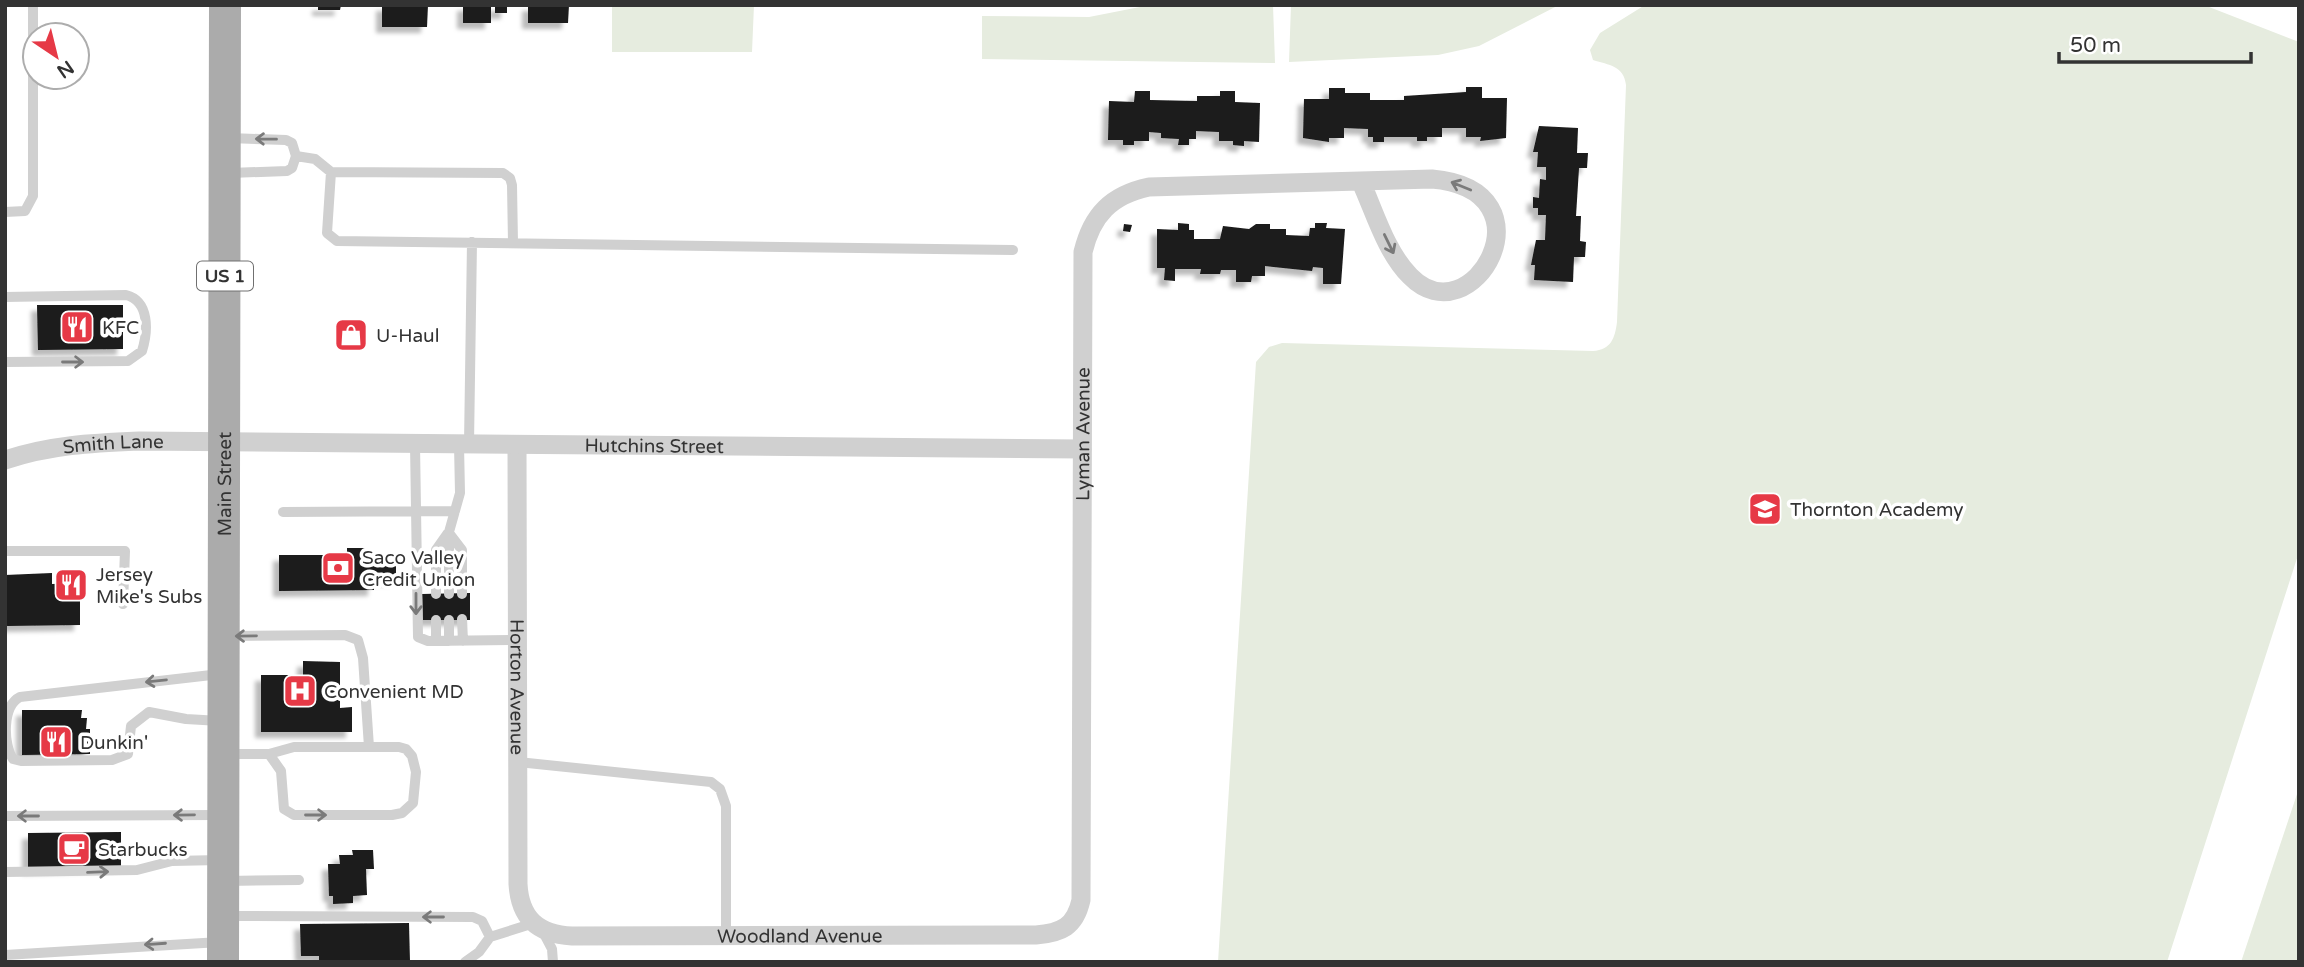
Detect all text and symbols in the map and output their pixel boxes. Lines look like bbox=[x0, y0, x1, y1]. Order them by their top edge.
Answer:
north arrow bbox=[21, 21, 91, 91]
scale bar bbox=[2059, 21, 2252, 65]
text: 50 m bbox=[2070, 33, 2121, 58]
text: N bbox=[53, 56, 78, 82]
one-way arrow bbox=[255, 133, 278, 146]
one-way arrow bbox=[1451, 179, 1472, 192]
one-way arrow bbox=[1383, 233, 1396, 254]
road number: US 1 bbox=[197, 262, 253, 290]
restaurant icon: KFC bbox=[58, 308, 96, 346]
shop icon: U-Haul bbox=[332, 316, 370, 354]
place label: KFC bbox=[102, 317, 139, 339]
place label: U-Haul bbox=[376, 325, 439, 347]
one-way arrow bbox=[62, 355, 85, 369]
street label: Lyman Avenue bbox=[1072, 367, 1095, 501]
street label: Smith Lane bbox=[61, 431, 164, 459]
street label: Main Street bbox=[214, 432, 236, 536]
street label: Hutchins Street bbox=[584, 435, 724, 458]
school or university icon: Thornton Academy bbox=[1746, 490, 1784, 528]
place label: Thornton Academy bbox=[1790, 499, 1963, 521]
place label: Saco Valley Credit Union bbox=[362, 547, 475, 591]
bank icon: Saco Valley Credit Union bbox=[319, 549, 357, 587]
place label: Jersey Mike's Subs bbox=[96, 564, 202, 608]
restaurant icon: Jersey Mike's Subs bbox=[52, 566, 90, 604]
one-way arrow bbox=[409, 592, 423, 615]
street label: Horton Avenue bbox=[505, 619, 528, 755]
one-way arrow bbox=[235, 629, 258, 642]
hospital icon: Convenient MD bbox=[281, 672, 319, 710]
one-way arrow bbox=[145, 674, 168, 687]
place label: Convenient MD bbox=[324, 681, 464, 703]
restaurant icon: Dunkin' bbox=[37, 723, 75, 761]
place label: Dunkin' bbox=[80, 732, 148, 754]
one-way arrow bbox=[173, 808, 196, 822]
one-way arrow bbox=[304, 808, 327, 822]
one-way arrow bbox=[16, 809, 39, 823]
cafe icon: Starbucks bbox=[55, 830, 93, 868]
place label: Starbucks bbox=[98, 839, 188, 861]
one-way arrow bbox=[86, 866, 109, 879]
one-way arrow bbox=[422, 910, 445, 924]
street label: Woodland Avenue bbox=[717, 925, 882, 948]
one-way arrow bbox=[145, 938, 167, 951]

